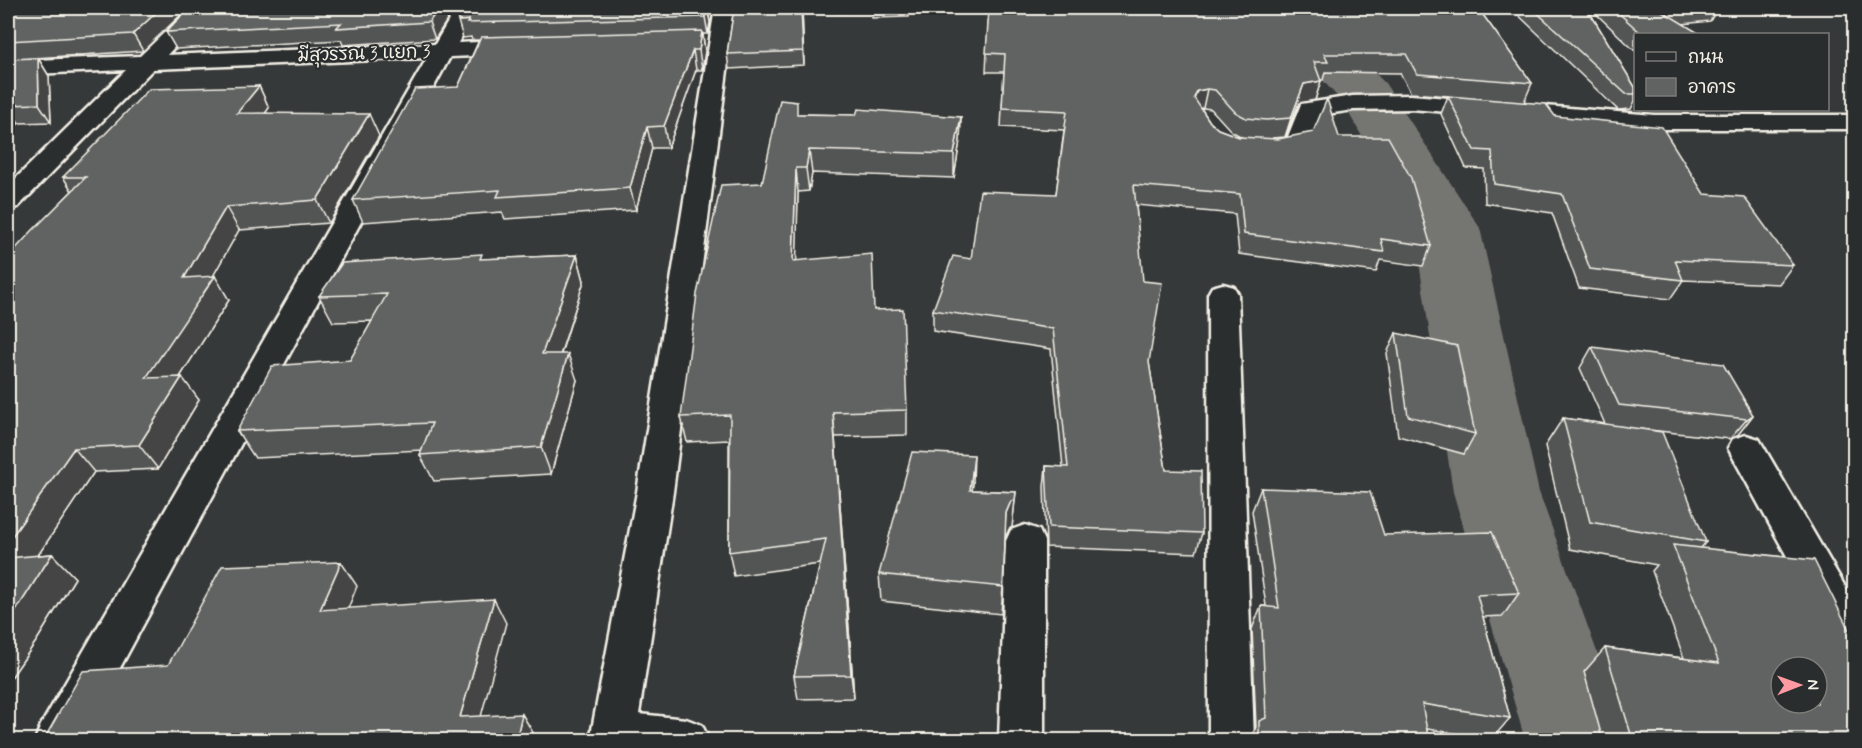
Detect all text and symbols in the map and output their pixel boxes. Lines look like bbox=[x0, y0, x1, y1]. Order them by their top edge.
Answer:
legend bbox=[1634, 33, 1829, 111]
street label: มีสุวรรณ 3 แยก 3 bbox=[297, 39, 431, 69]
text: ถนน bbox=[1688, 46, 1723, 70]
text: อาคาร bbox=[1688, 76, 1736, 100]
north arrow bbox=[1769, 655, 1829, 715]
text: N bbox=[1802, 679, 1823, 690]

